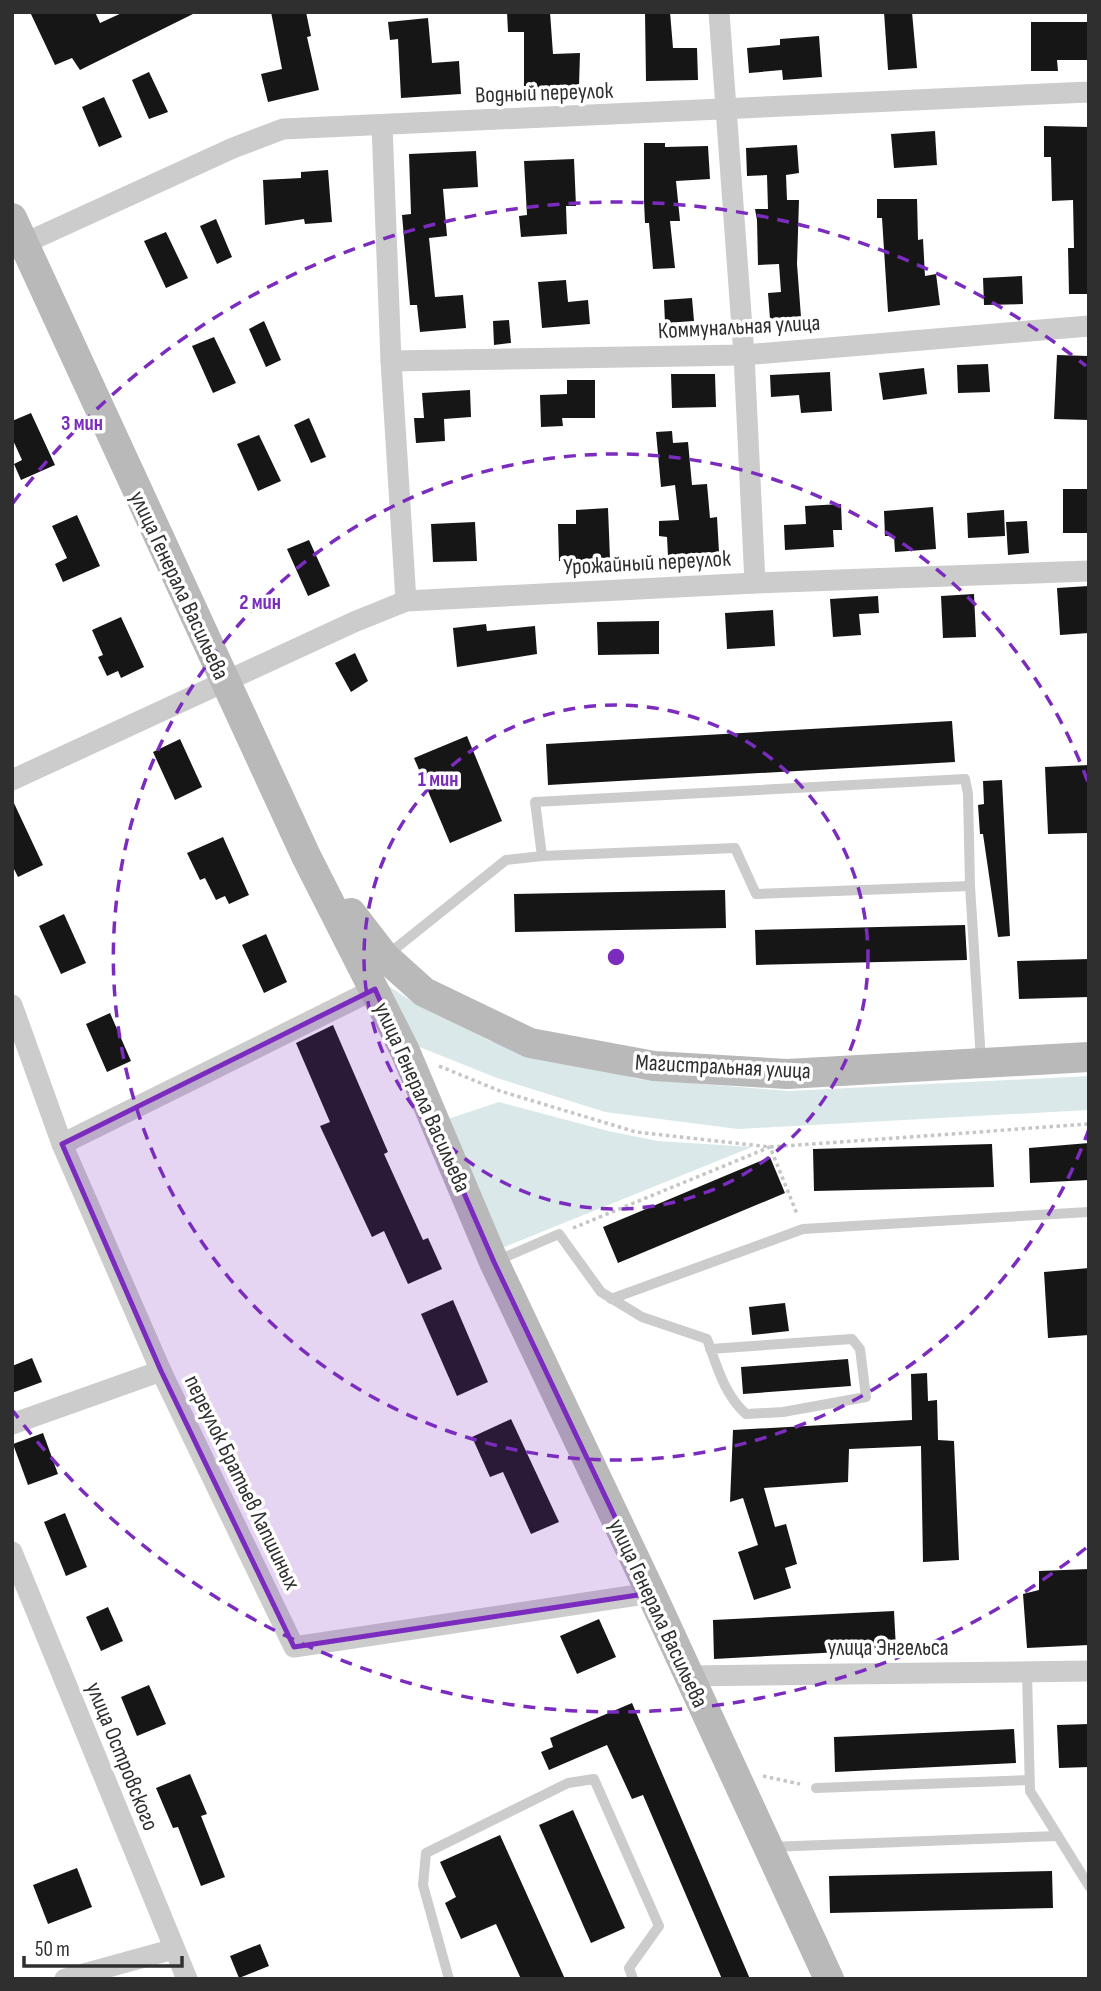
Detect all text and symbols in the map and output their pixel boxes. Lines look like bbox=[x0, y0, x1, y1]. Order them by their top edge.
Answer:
street label: Водный переулок bbox=[474, 77, 614, 109]
street label: Коммунальная улица bbox=[657, 309, 821, 345]
text: 3 мин bbox=[61, 411, 103, 436]
street label: улица Генерала Васильева bbox=[123, 487, 235, 684]
street label: Урожайный переулок bbox=[563, 545, 732, 581]
text: 2 мин bbox=[239, 590, 281, 615]
text: 1 мин bbox=[418, 767, 458, 792]
centre of rings bbox=[604, 945, 628, 969]
street label: улица Генерала Васильева bbox=[368, 998, 477, 1197]
street label: Магистральная улица bbox=[634, 1048, 811, 1086]
street label: переулок Братьев Лапшиных bbox=[178, 1371, 306, 1595]
street label: улица Генерала Васильева bbox=[602, 1515, 714, 1712]
street label: улица Энгельса bbox=[827, 1634, 949, 1662]
street label: улица Островского bbox=[80, 1678, 165, 1835]
scale bar bbox=[24, 1924, 182, 1968]
text: 50 m bbox=[35, 1937, 70, 1962]

